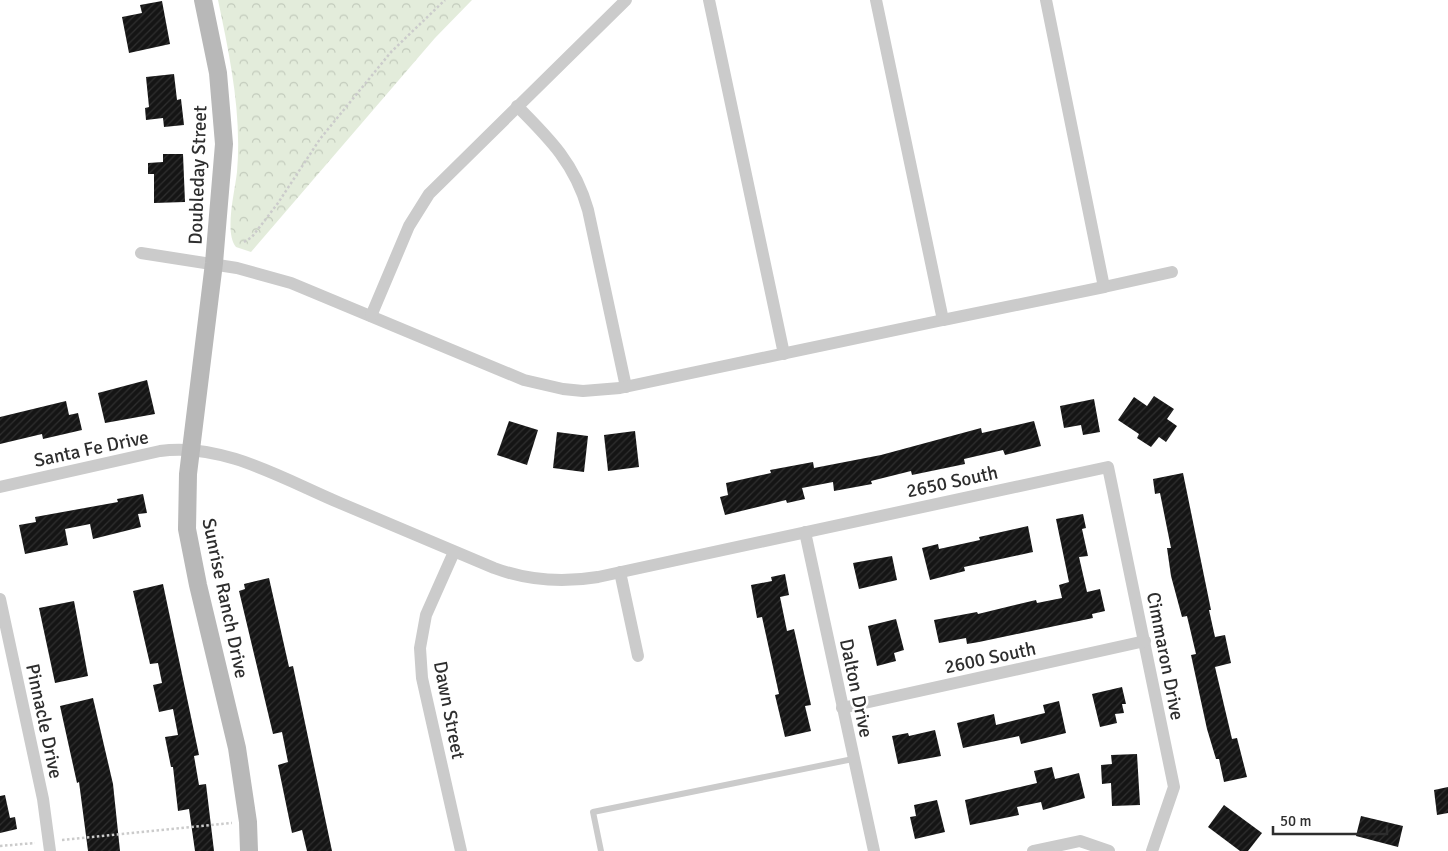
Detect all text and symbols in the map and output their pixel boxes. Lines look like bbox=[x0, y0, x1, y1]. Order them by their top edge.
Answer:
street label: Doubleday Street bbox=[184, 105, 212, 245]
street label: Santa Fe Drive bbox=[32, 425, 151, 473]
street label: 2650 South bbox=[904, 461, 1000, 503]
street label: Sunrise Ranch Drive bbox=[196, 516, 254, 680]
street label: Cimmaron Drive bbox=[1141, 590, 1189, 722]
street label: Dalton Drive bbox=[834, 637, 878, 740]
street label: 2600 South bbox=[942, 637, 1038, 679]
street label: Dawn Street bbox=[428, 659, 470, 762]
street label: Pinnacle Drive bbox=[20, 662, 68, 781]
scale bar bbox=[1273, 804, 1387, 836]
text: 50 m bbox=[1280, 812, 1311, 830]

